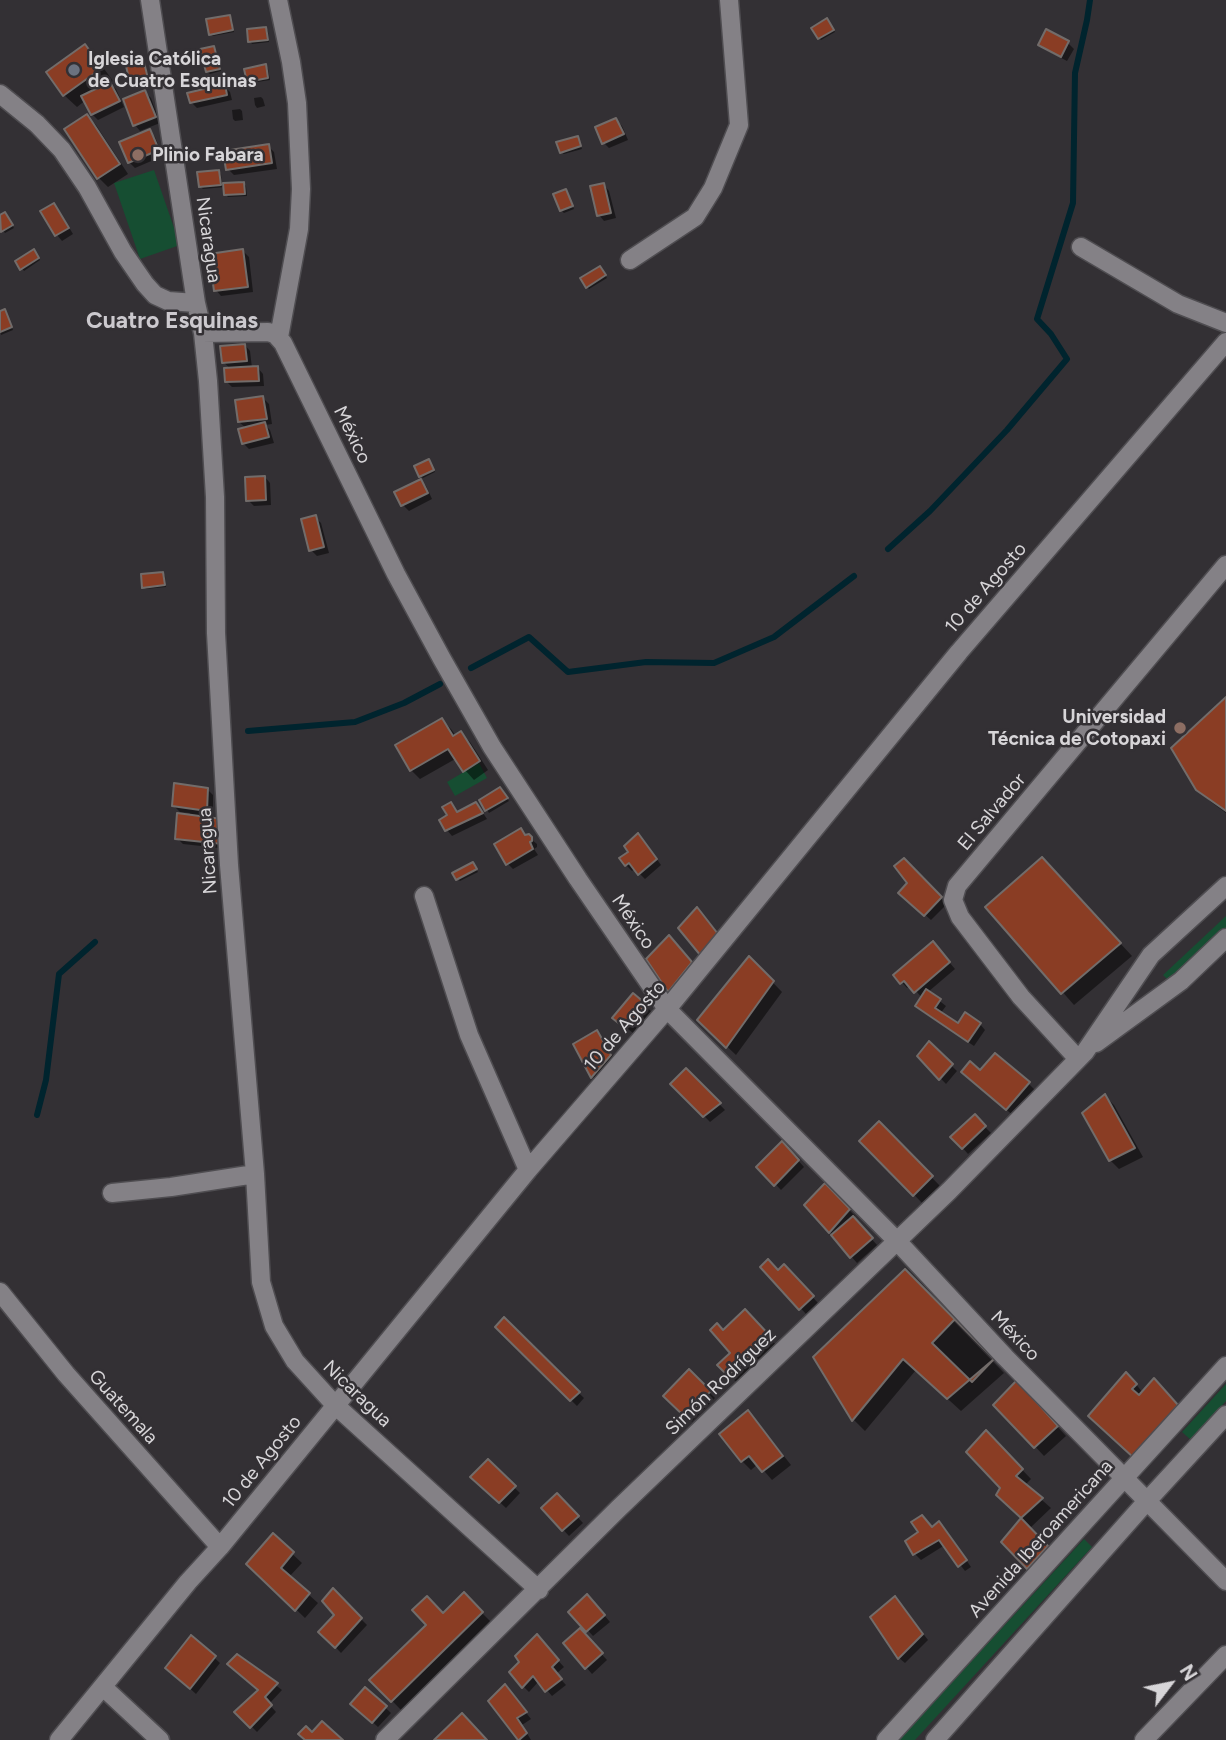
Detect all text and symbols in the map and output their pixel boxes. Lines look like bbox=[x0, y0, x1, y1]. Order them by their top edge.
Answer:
place label: Iglesia Católica de Cuatro Esquinas bbox=[88, 48, 256, 92]
marker: Iglesia Católica de Cuatro Esquinas bbox=[66, 62, 82, 78]
place label: Plinio Fabara bbox=[152, 144, 264, 166]
marker: Plinio Fabara bbox=[130, 147, 146, 163]
street label: Nicaragua bbox=[191, 196, 225, 284]
district label: Cuatro Esquinas bbox=[86, 307, 258, 335]
street label: México bbox=[328, 403, 376, 467]
street label: 10 de Agosto bbox=[940, 538, 1032, 638]
place label: Universidad Técnica de Cotopaxi bbox=[988, 706, 1166, 750]
marker: Universidad Técnica de Cotopaxi bbox=[1172, 720, 1188, 736]
street label: El Salvador bbox=[953, 769, 1031, 855]
street label: Nicaragua bbox=[194, 807, 222, 895]
street label: México bbox=[606, 890, 660, 954]
street label: 10 de Agosto bbox=[579, 976, 671, 1076]
street label: México bbox=[986, 1306, 1044, 1366]
street label: Simón Rodríguez bbox=[661, 1323, 781, 1441]
street label: Nicaragua bbox=[318, 1356, 396, 1432]
street label: Guatemala bbox=[84, 1365, 162, 1449]
street label: 10 de Agosto bbox=[218, 1411, 306, 1513]
street label: Avenida Iberoamericana bbox=[964, 1455, 1118, 1623]
north arrow bbox=[1135, 1649, 1205, 1719]
text: N bbox=[1175, 1660, 1202, 1685]

